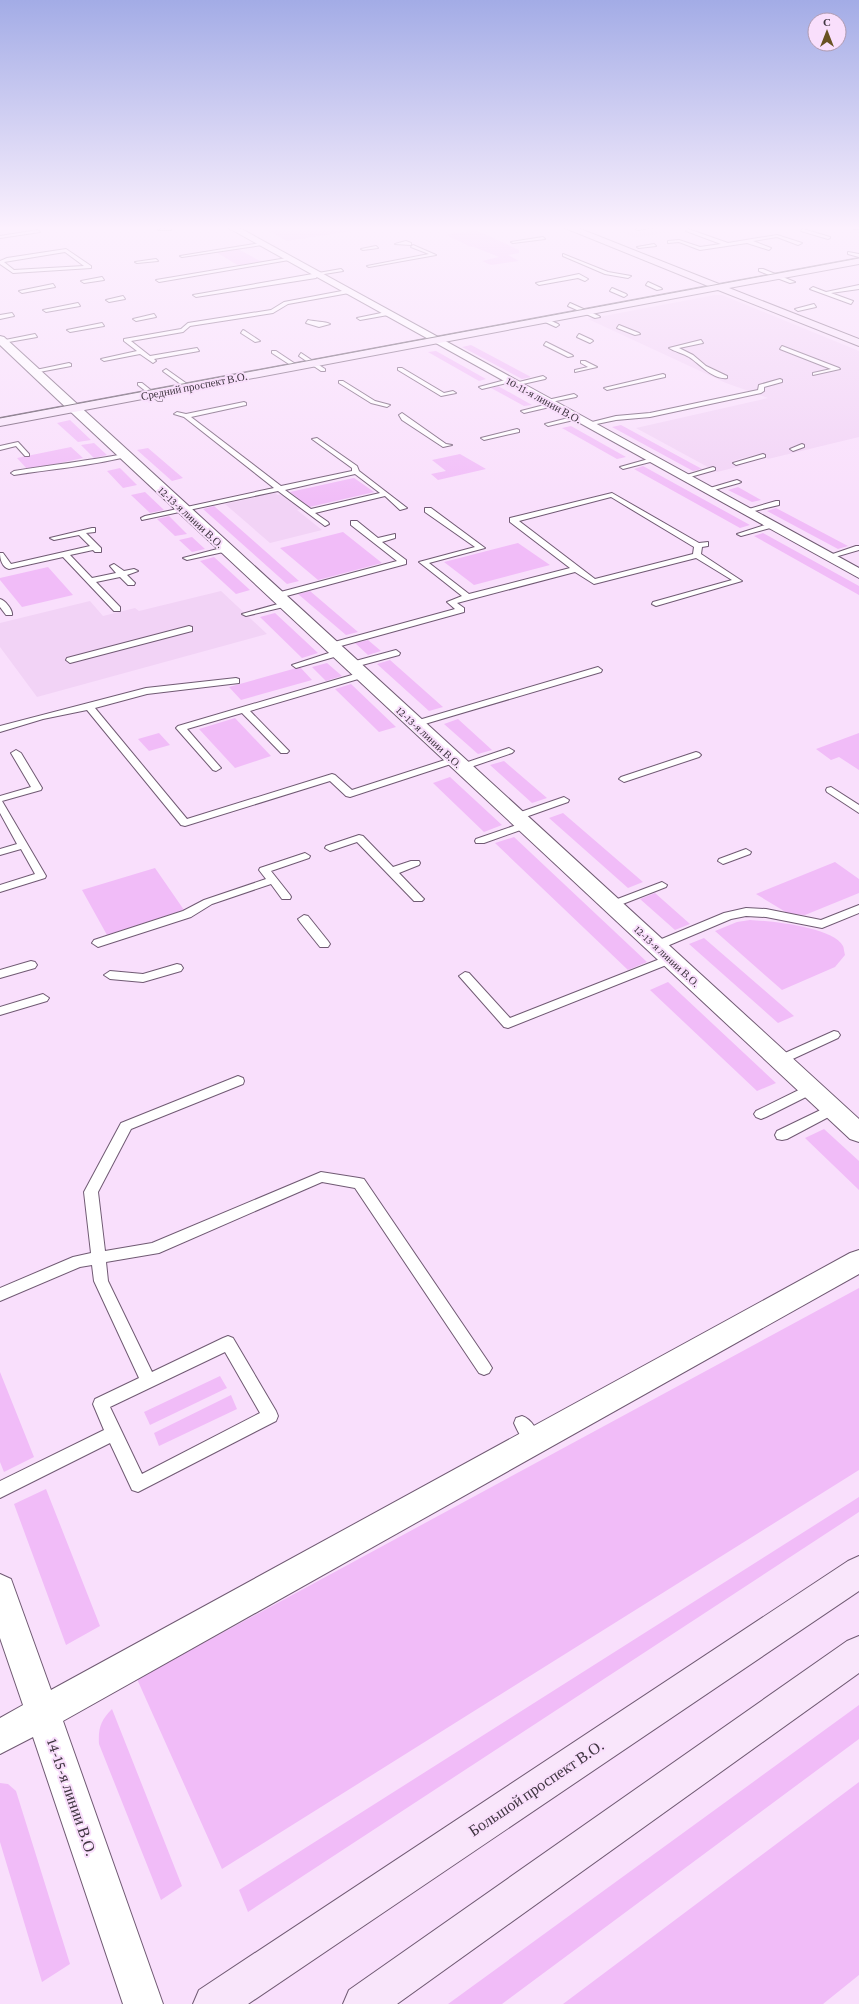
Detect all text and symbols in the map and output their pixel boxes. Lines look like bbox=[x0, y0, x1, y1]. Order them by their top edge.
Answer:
north arrow bbox=[807, 12, 847, 52]
text: С bbox=[823, 16, 831, 28]
street label: Средний проспект В.О. bbox=[140, 370, 248, 402]
street label: 10-11-я линии В.О. bbox=[505, 374, 583, 426]
street label: 12-13-я линии В.О. bbox=[156, 484, 226, 550]
street label: 12-13-я линии В.О. bbox=[394, 704, 464, 770]
street label: 12-13-я линии В.О. bbox=[632, 923, 702, 989]
street label: 14-15-я линии В.О. bbox=[44, 1736, 100, 1858]
street label: Большой проспект В.О. bbox=[465, 1737, 607, 1840]

